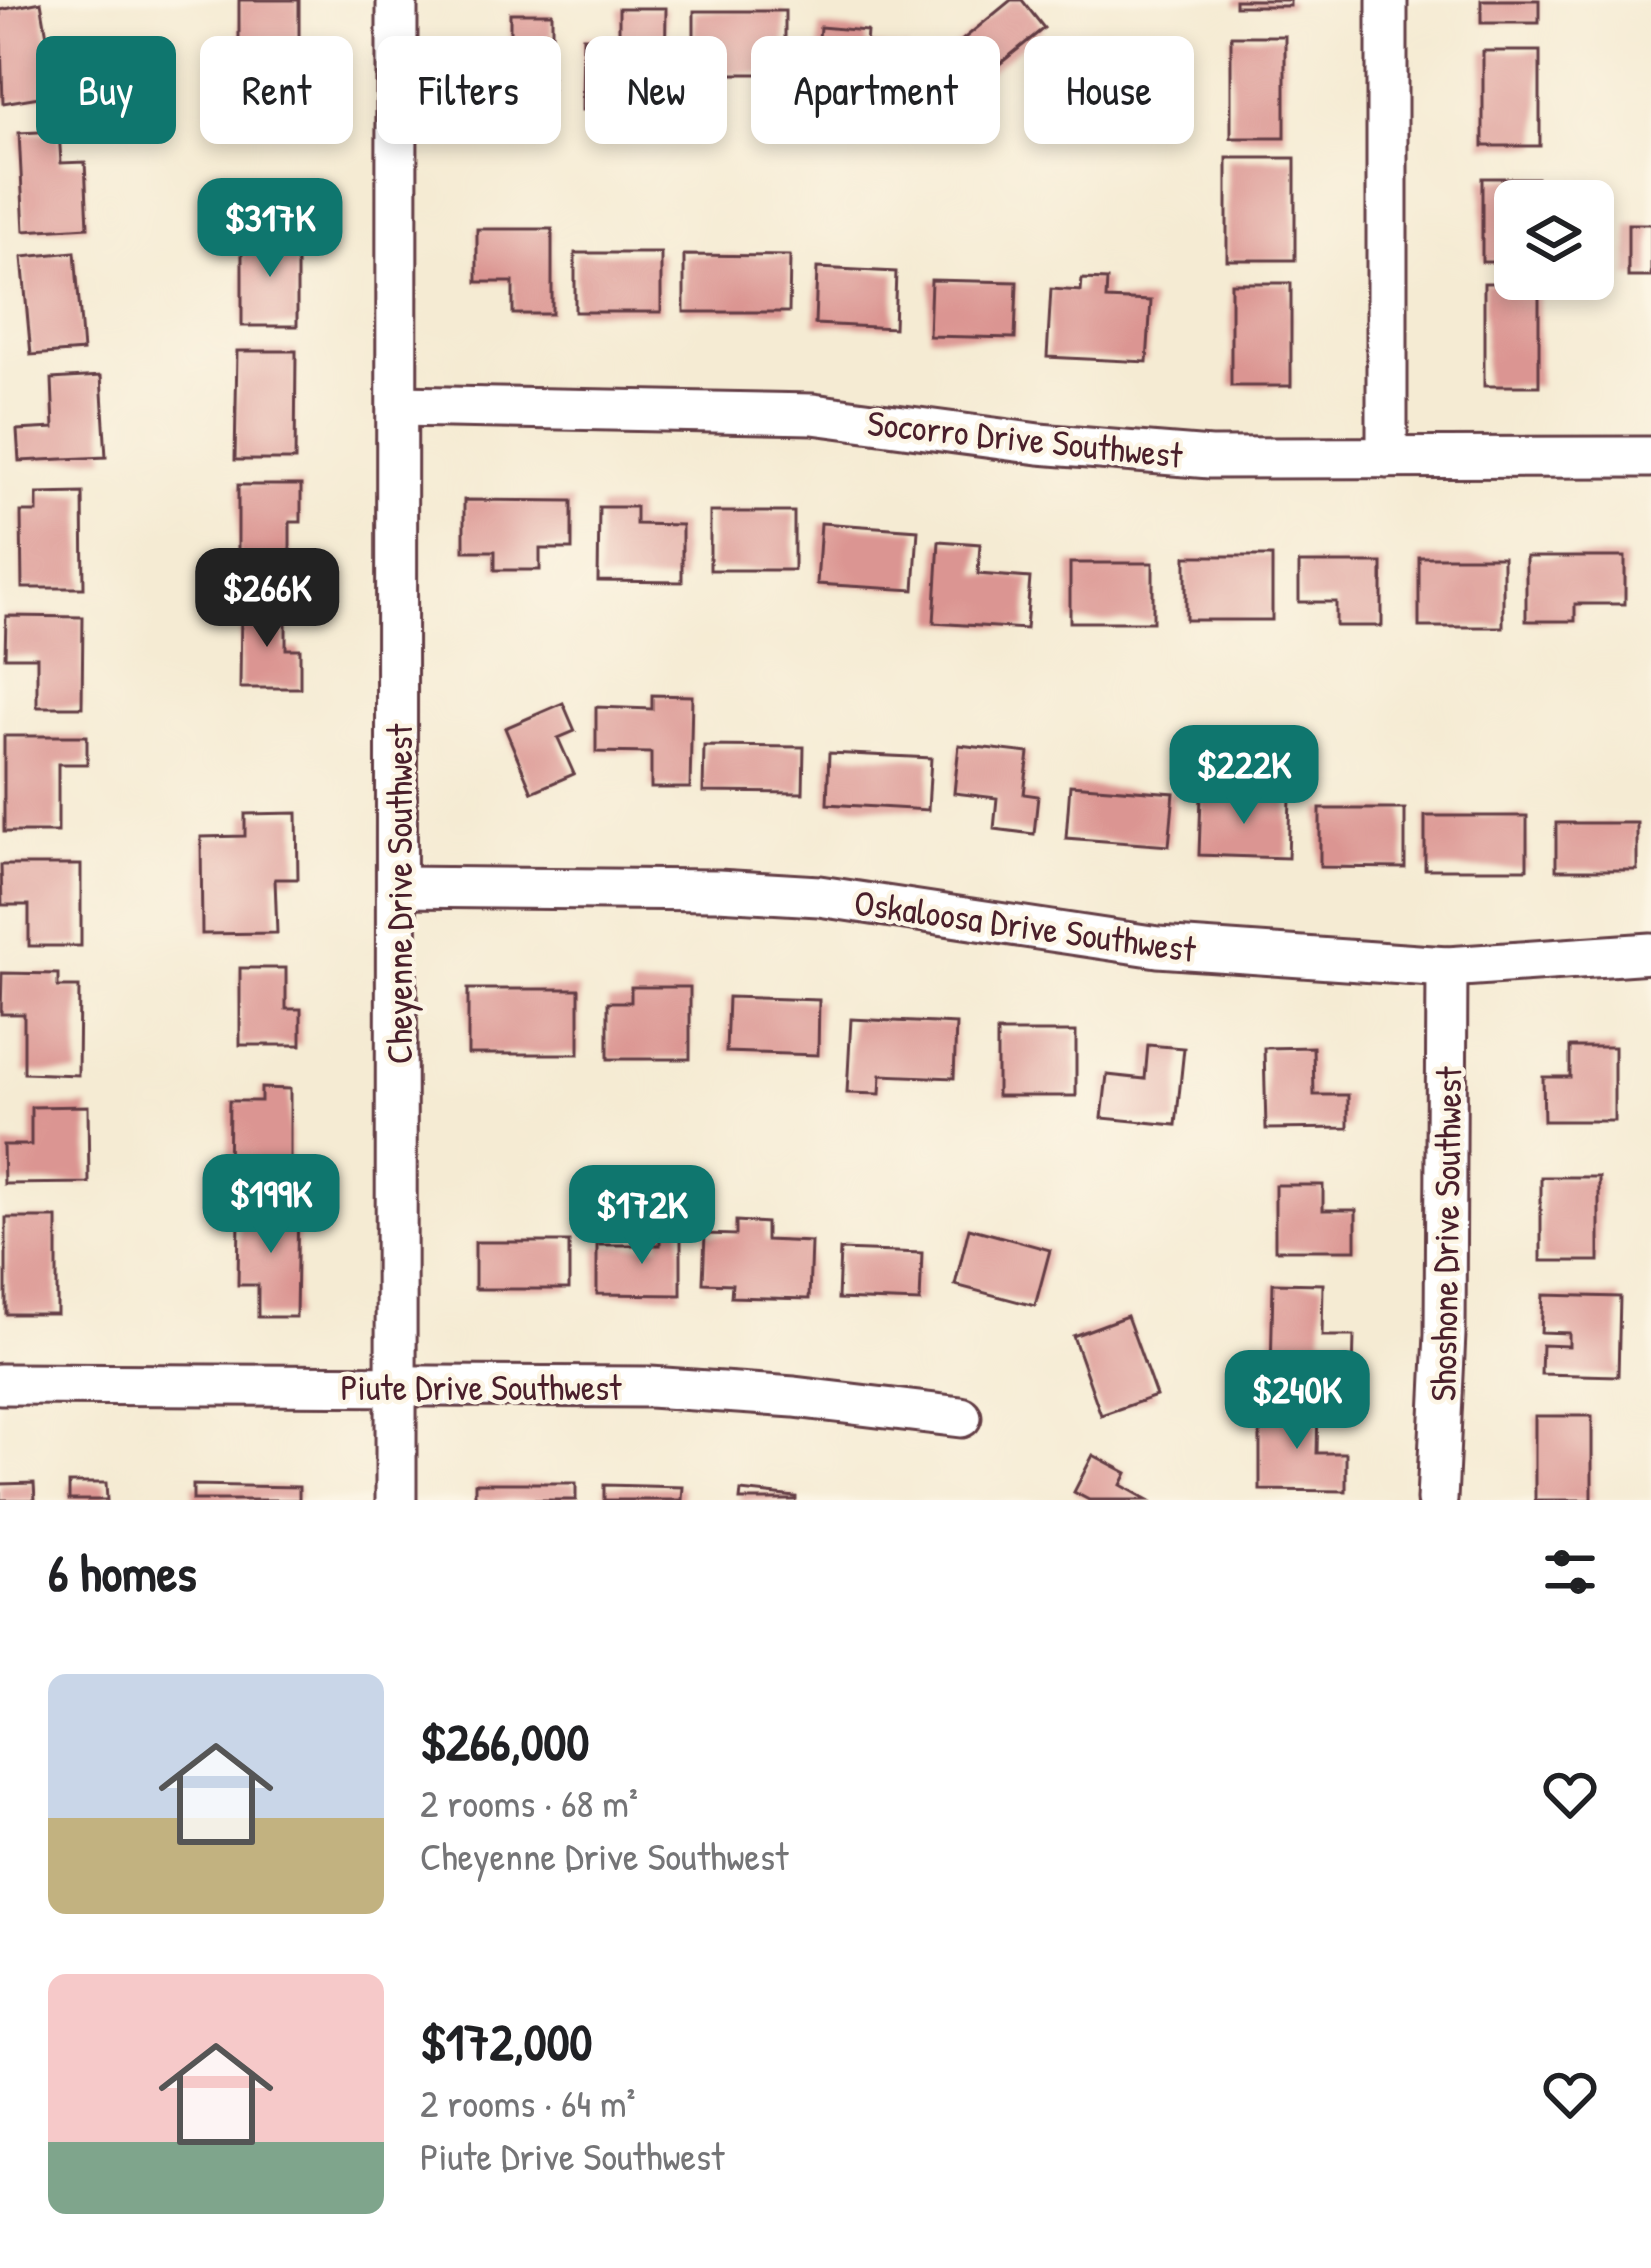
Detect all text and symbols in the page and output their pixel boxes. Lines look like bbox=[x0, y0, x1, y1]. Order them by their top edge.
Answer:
chip: Buy bbox=[36, 36, 176, 144]
chip: Rent bbox=[200, 36, 353, 144]
chip: Filters bbox=[377, 36, 561, 144]
chip: New bbox=[585, 36, 727, 144]
chip: Apartment bbox=[751, 36, 1000, 144]
chip: House bbox=[1024, 36, 1194, 144]
pin: $317K bbox=[186, 178, 354, 280]
map controls bbox=[1494, 180, 1614, 300]
button: layers bbox=[1494, 180, 1614, 300]
text: $317K bbox=[224, 190, 316, 243]
street label: Socorro Drive Southwest bbox=[865, 397, 1185, 479]
pin: $266K bbox=[183, 548, 351, 650]
text: $266K bbox=[222, 560, 312, 613]
street label: Cheyenne Drive Southwest bbox=[374, 723, 423, 1064]
pin: $222K bbox=[1160, 725, 1328, 827]
text: $222K bbox=[1197, 737, 1291, 790]
street label: Oskaloosa Drive Southwest bbox=[851, 877, 1199, 973]
street label: Shoshone Drive Southwest bbox=[1418, 1066, 1472, 1402]
pin: $199K bbox=[187, 1154, 355, 1256]
pin: $172K bbox=[558, 1165, 726, 1267]
text: $199K bbox=[230, 1166, 312, 1219]
text: $172K bbox=[596, 1177, 688, 1230]
pin: $240K bbox=[1213, 1350, 1381, 1452]
street label: Piute Drive Southwest bbox=[341, 1362, 622, 1411]
text: $240K bbox=[1252, 1362, 1342, 1415]
text: 6 homes bbox=[48, 1538, 197, 1607]
icon: filters bbox=[1537, 1539, 1603, 1605]
text: $266,000 bbox=[420, 1707, 589, 1776]
icon: home bbox=[144, 1722, 288, 1866]
icon: heart bbox=[1537, 1761, 1603, 1827]
text: 2 rooms · 68 m² bbox=[420, 1776, 638, 1829]
text: Cheyenne Drive Southwest bbox=[420, 1829, 788, 1882]
text: $172,000 bbox=[420, 2007, 592, 2076]
icon: home bbox=[144, 2022, 288, 2166]
icon: heart bbox=[1537, 2061, 1603, 2127]
text: 2 rooms · 64 m² bbox=[420, 2076, 636, 2129]
text: Piute Drive Southwest bbox=[420, 2129, 724, 2182]

